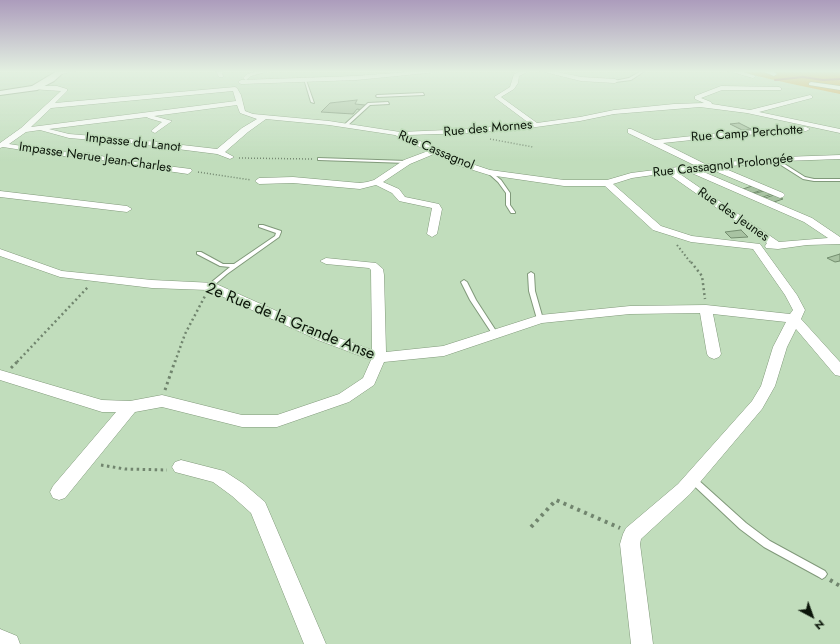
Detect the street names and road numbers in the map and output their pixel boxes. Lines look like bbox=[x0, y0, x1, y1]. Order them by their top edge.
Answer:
street label: Rue des Mornes bbox=[443, 117, 533, 141]
street label: Rue Camp Perchotte bbox=[691, 122, 803, 146]
street label: Rue Cassagnol bbox=[396, 128, 476, 174]
street label: Impasse du Lanot bbox=[85, 130, 181, 156]
street label: Impasse Nerue Jean-Charles bbox=[18, 140, 172, 176]
street label: Rue Cassagnol Prolongée bbox=[652, 151, 794, 181]
street label: Rue des Jeunes bbox=[694, 185, 772, 245]
street label: 2e Rue de la Grande Anse bbox=[203, 279, 377, 365]

